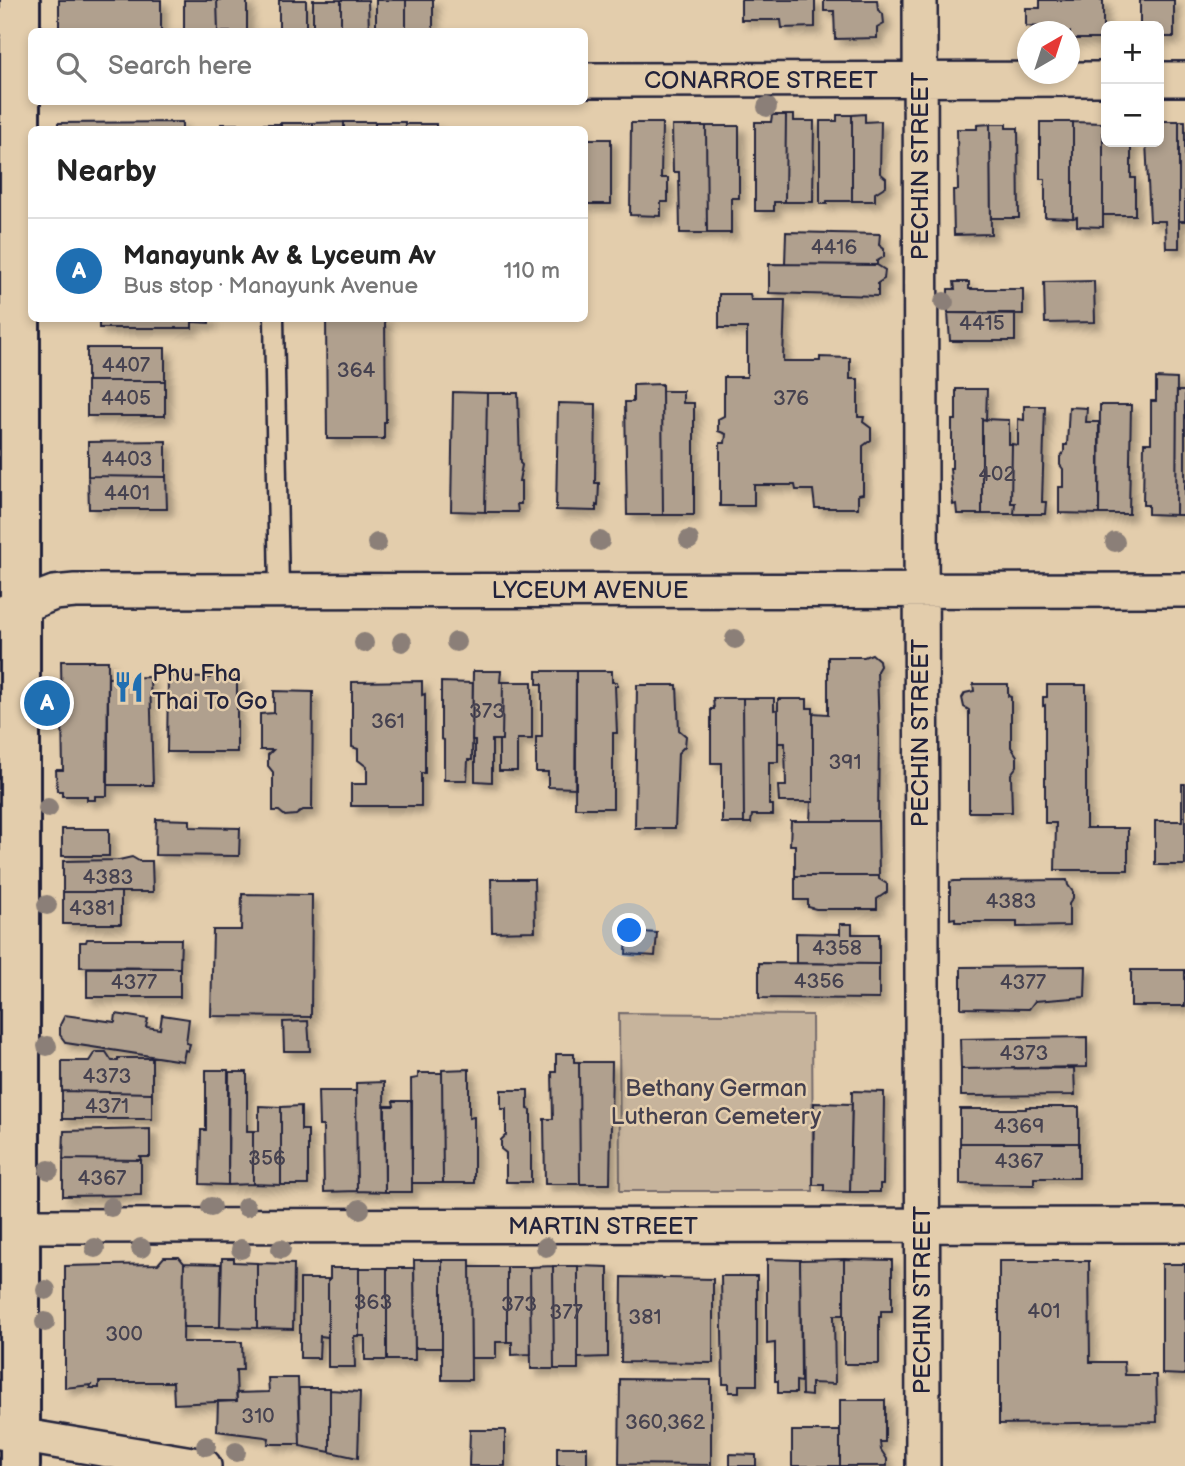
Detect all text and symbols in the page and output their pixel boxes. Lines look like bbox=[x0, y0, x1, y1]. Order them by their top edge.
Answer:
north arrow bbox=[1017, 21, 1080, 84]
map controls bbox=[1101, 21, 1164, 147]
button: + bbox=[1101, 21, 1164, 84]
search box bbox=[28, 28, 588, 105]
icon: search bbox=[52, 48, 90, 86]
text: Search here bbox=[108, 51, 252, 82]
street label: CONARROE STREET bbox=[644, 66, 879, 95]
street label: PECHIN STREET bbox=[906, 71, 935, 260]
button: − bbox=[1101, 84, 1164, 147]
text: Nearby bbox=[56, 154, 156, 190]
house number: 4416 bbox=[811, 235, 857, 260]
text: Manayunk Av & Lyceum Av bbox=[123, 241, 436, 272]
text: A bbox=[72, 257, 86, 285]
text: 110 m bbox=[503, 257, 560, 285]
text: Bus stop · Manayunk Avenue bbox=[123, 272, 418, 300]
house number: 4415 bbox=[959, 311, 1005, 336]
house number: 4407 bbox=[102, 353, 151, 378]
house number: 364 bbox=[337, 358, 375, 383]
house number: 4405 bbox=[101, 386, 151, 411]
house number: 376 bbox=[773, 386, 809, 411]
house number: 4403 bbox=[102, 447, 152, 472]
house number: 402 bbox=[978, 462, 1016, 487]
house number: 4401 bbox=[104, 481, 150, 506]
street label: LYCEUM AVENUE bbox=[492, 576, 688, 605]
street label: PECHIN STREET bbox=[906, 638, 935, 827]
place label: Phu Fha Thai To Go bbox=[152, 659, 268, 716]
restaurant icon: Phu Fha Thai To Go bbox=[112, 670, 146, 704]
pin: A bbox=[24, 677, 70, 729]
house number: 373 bbox=[469, 699, 505, 724]
house number: 361 bbox=[371, 709, 405, 734]
house number: 391 bbox=[828, 750, 862, 775]
house number: 4383 bbox=[83, 865, 133, 890]
house number: 4383 bbox=[986, 889, 1036, 914]
house number: 4381 bbox=[69, 896, 115, 921]
your location bbox=[612, 913, 646, 947]
house number: 4358 bbox=[812, 936, 862, 961]
house number: 4356 bbox=[794, 969, 844, 994]
house number: 4377 bbox=[111, 970, 158, 995]
house number: 4377 bbox=[1000, 970, 1047, 995]
house number: 4373 bbox=[1000, 1041, 1048, 1066]
house number: 4373 bbox=[83, 1064, 131, 1089]
park label: Bethany German Lutheran Cemetery bbox=[611, 1074, 822, 1131]
house number: 4371 bbox=[85, 1094, 129, 1119]
house number: 4369 bbox=[994, 1114, 1044, 1139]
house number: 356 bbox=[248, 1146, 286, 1171]
house number: 4367 bbox=[995, 1149, 1044, 1174]
house number: 4367 bbox=[78, 1166, 127, 1191]
street label: PECHIN STREET bbox=[908, 1205, 937, 1394]
street label: MARTIN STREET bbox=[508, 1212, 699, 1241]
house number: 363 bbox=[354, 1290, 392, 1315]
house number: 373 bbox=[501, 1292, 537, 1317]
house number: 401 bbox=[1027, 1299, 1061, 1324]
house number: 377 bbox=[549, 1300, 583, 1325]
house number: 381 bbox=[628, 1305, 662, 1330]
house number: 300 bbox=[105, 1322, 143, 1347]
house number: 310 bbox=[241, 1404, 275, 1429]
house number: 360,362 bbox=[625, 1410, 706, 1435]

